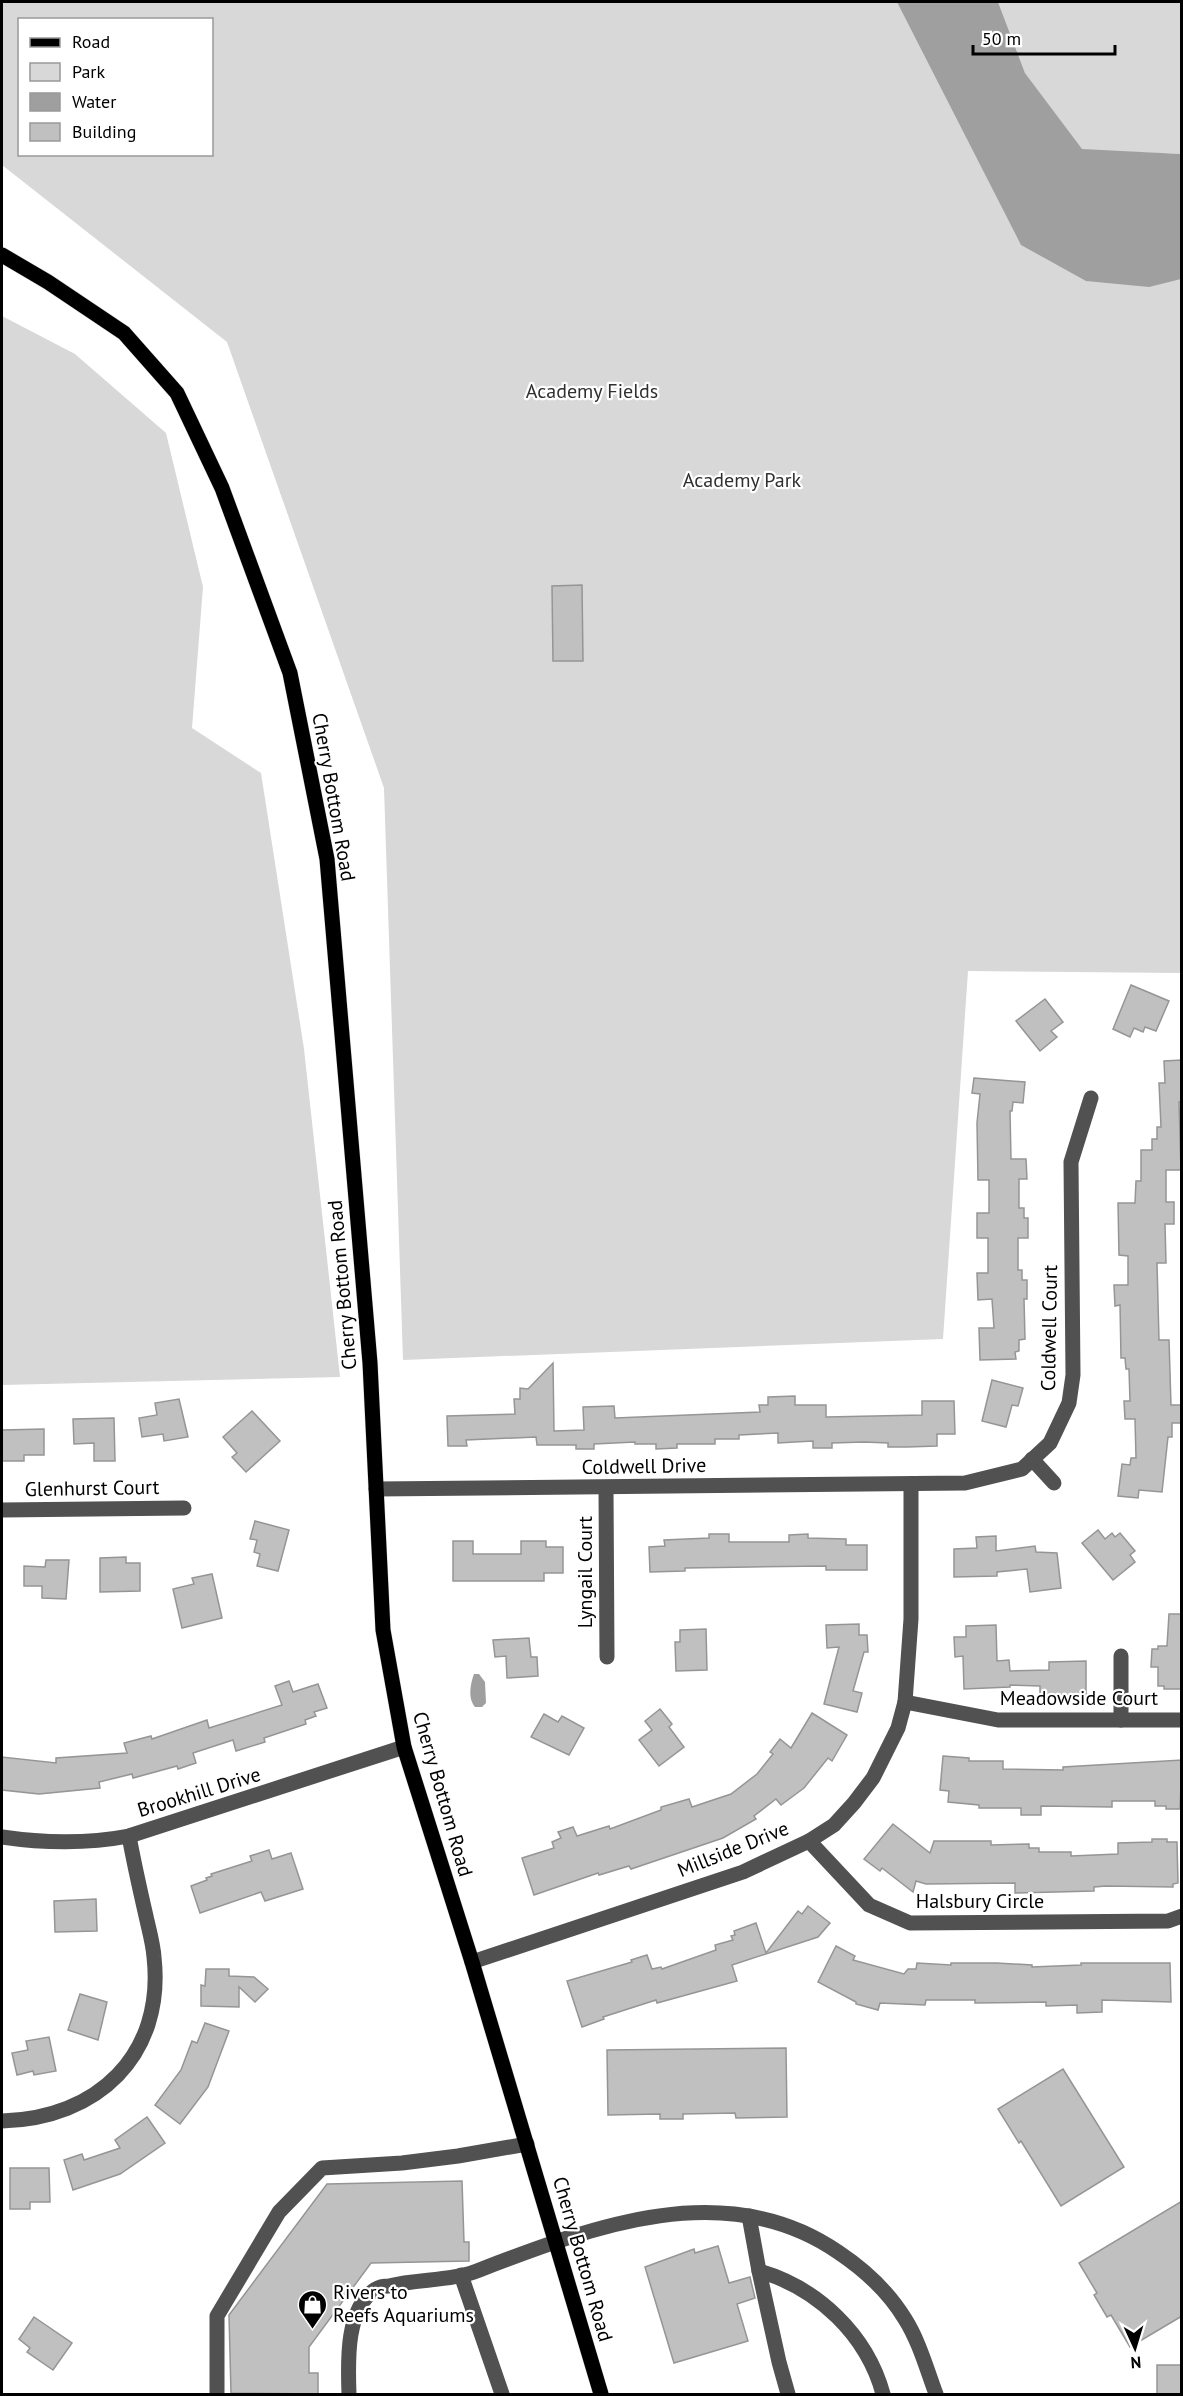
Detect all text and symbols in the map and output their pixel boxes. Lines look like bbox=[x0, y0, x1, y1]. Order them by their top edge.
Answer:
legend bbox=[18, 18, 213, 156]
scale bar bbox=[973, 18, 1116, 56]
text: 50 m bbox=[982, 27, 1021, 50]
text: Road bbox=[72, 30, 110, 53]
text: Park bbox=[72, 60, 105, 83]
text: Water bbox=[72, 90, 116, 113]
text: Building bbox=[72, 120, 136, 143]
park label: Academy Fields bbox=[526, 378, 658, 404]
park label: Academy Park bbox=[683, 467, 802, 493]
street label: Cherry Bottom Road bbox=[306, 711, 362, 883]
street label: Cherry Bottom Road bbox=[322, 1199, 362, 1371]
street label: Coldwell Court bbox=[1035, 1265, 1063, 1391]
street label: Coldwell Drive bbox=[582, 1452, 706, 1480]
street label: Glenhurst Court bbox=[24, 1474, 160, 1502]
street label: Lyngail Court bbox=[572, 1516, 598, 1628]
street label: Meadowside Court bbox=[1000, 1685, 1158, 1711]
street label: Cherry Bottom Road bbox=[407, 1708, 479, 1880]
street label: Brookhill Drive bbox=[134, 1761, 264, 1823]
street label: Millside Drive bbox=[674, 1815, 792, 1883]
street label: Halsbury Circle bbox=[916, 1888, 1044, 1914]
street label: Cherry Bottom Road bbox=[547, 2173, 619, 2345]
place label: Rivers to Reefs Aquariums bbox=[333, 2279, 474, 2328]
shop icon: Rivers to Reefs Aquariums bbox=[296, 2288, 328, 2330]
north arrow bbox=[1105, 2318, 1165, 2378]
text: N bbox=[1130, 2353, 1142, 2373]

